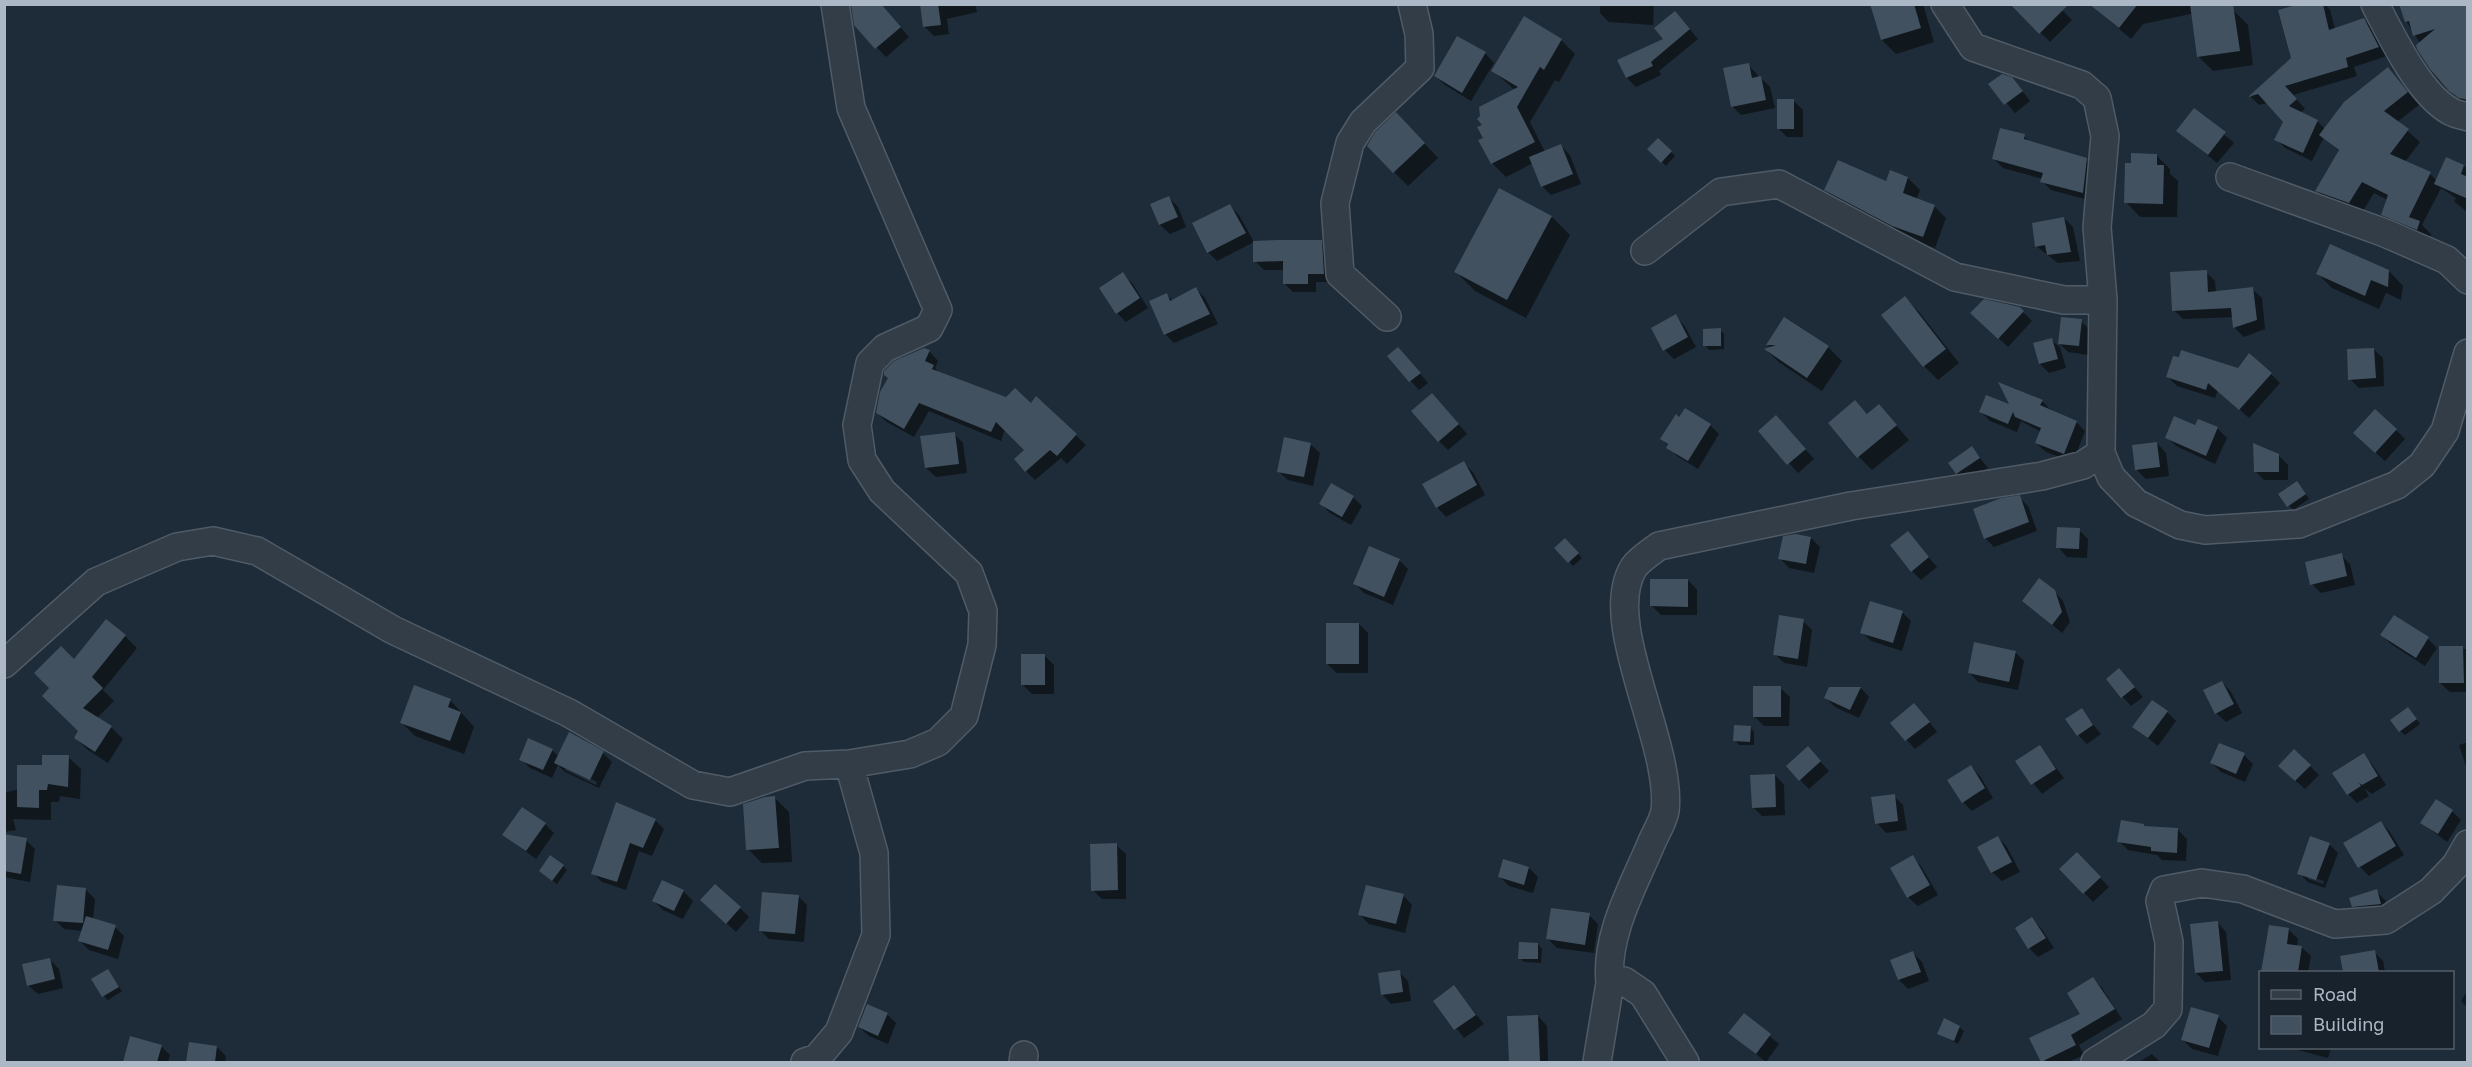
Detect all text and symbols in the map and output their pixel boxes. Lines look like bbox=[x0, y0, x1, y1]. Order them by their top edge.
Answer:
legend bbox=[2259, 971, 2454, 1049]
text: Road bbox=[2313, 983, 2357, 1005]
text: Building bbox=[2313, 1013, 2384, 1035]

